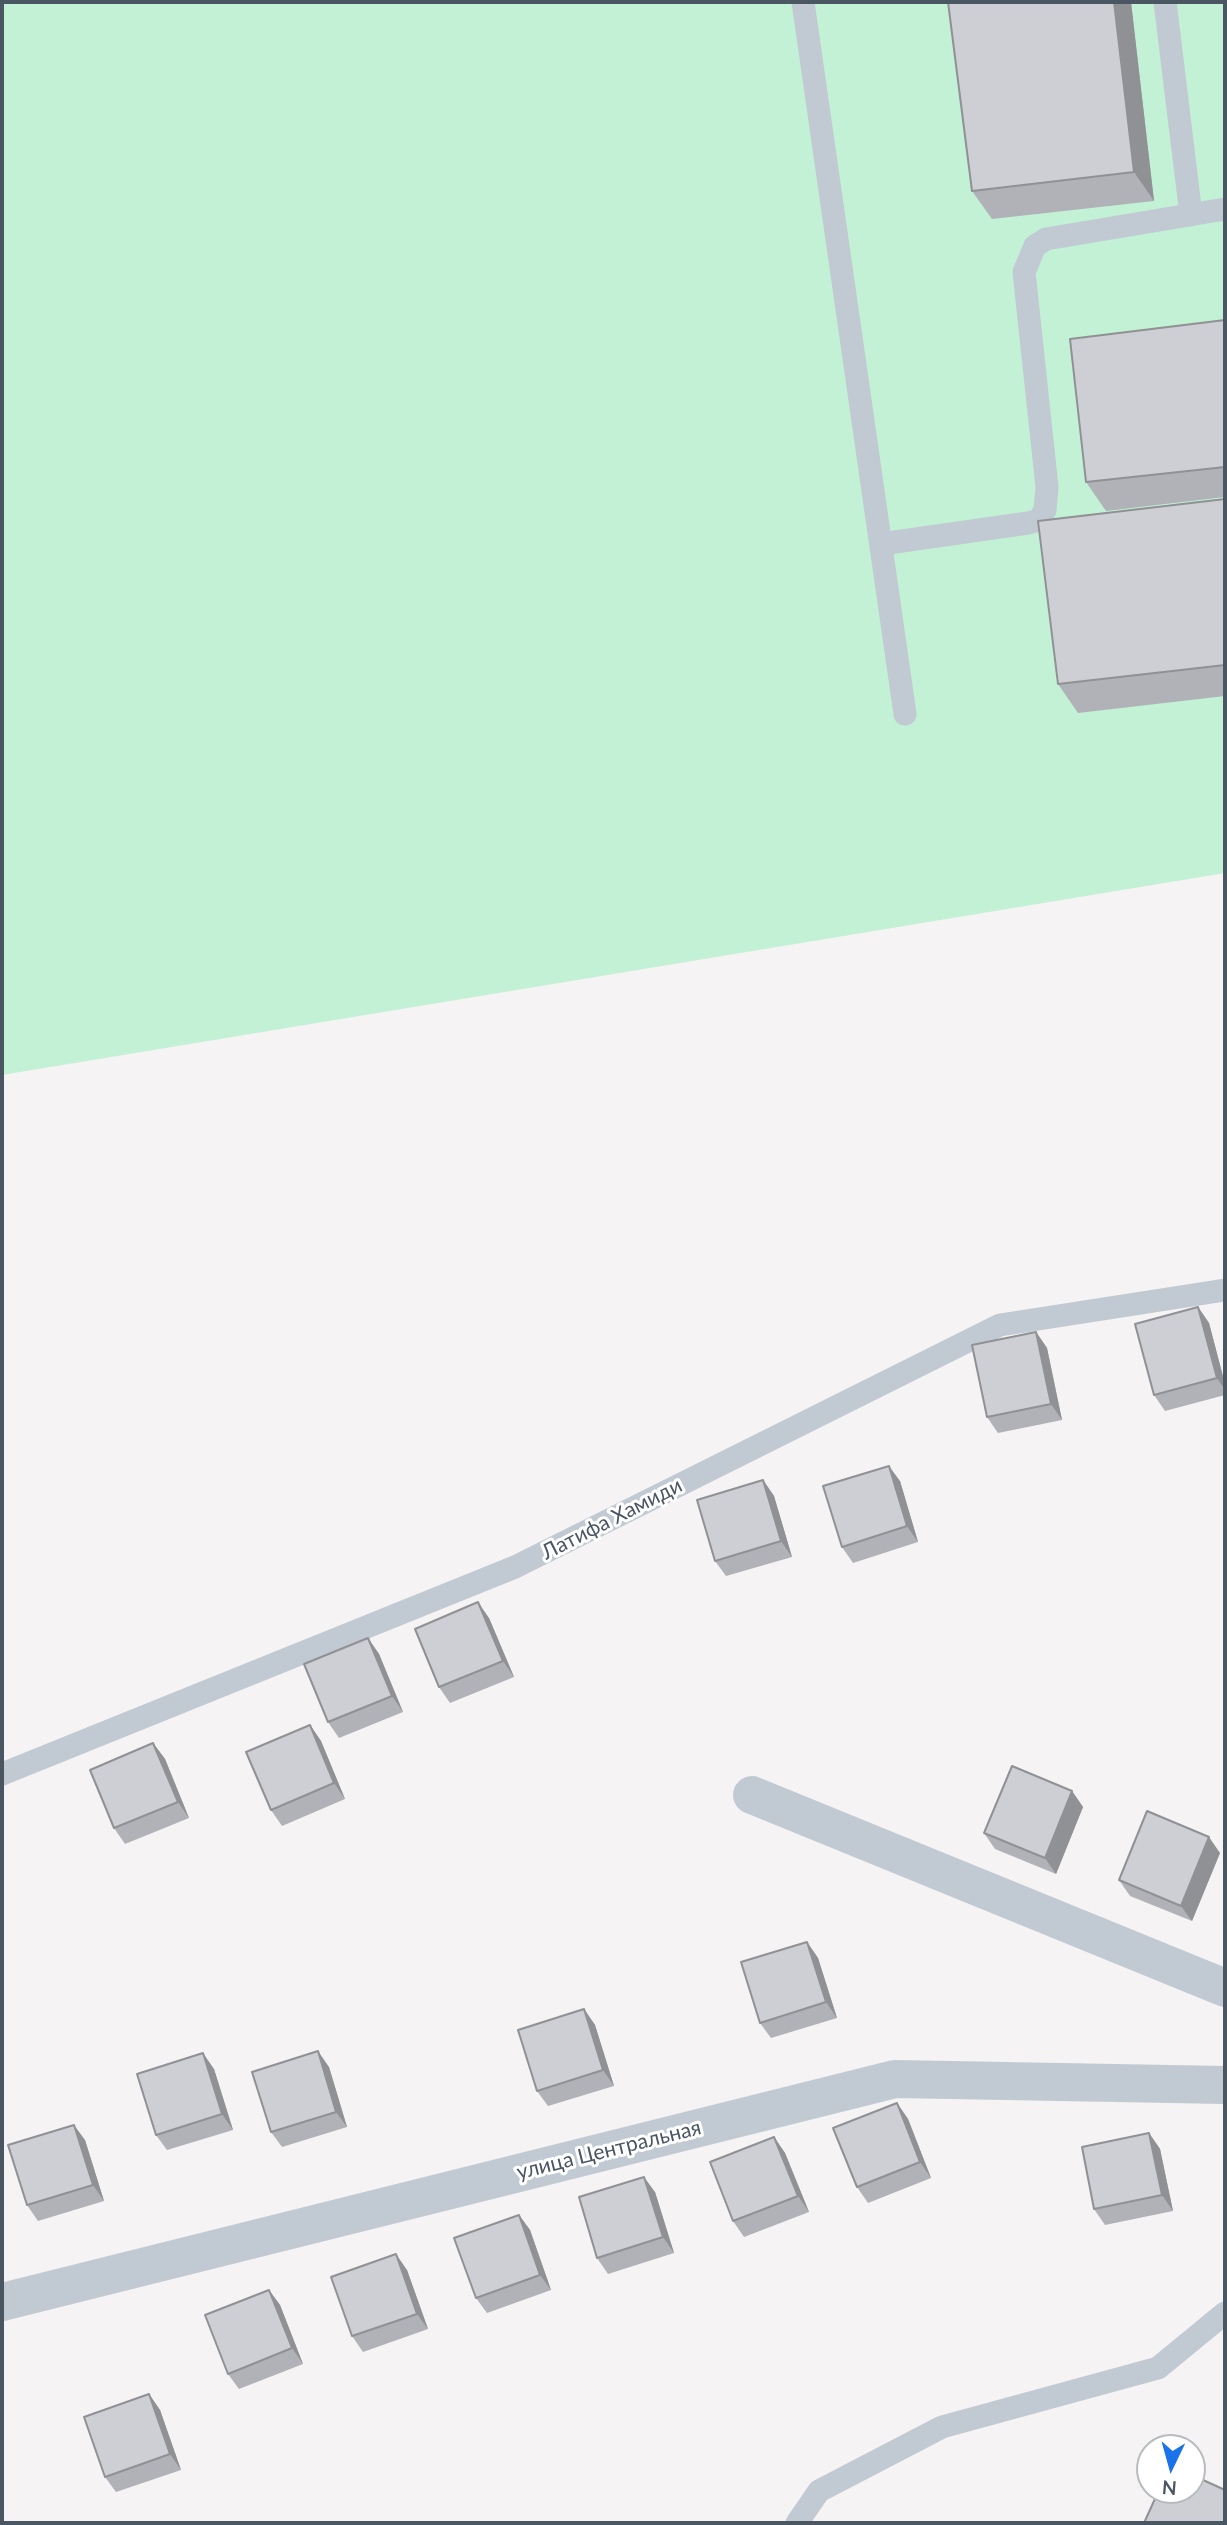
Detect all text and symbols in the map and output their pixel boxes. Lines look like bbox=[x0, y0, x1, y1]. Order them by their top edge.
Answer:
street label: Латифа Хамиди bbox=[538, 1473, 686, 1565]
street label: улица Центральная bbox=[514, 2115, 704, 2185]
north arrow bbox=[1136, 2434, 1206, 2504]
text: N bbox=[1161, 2476, 1178, 2501]

